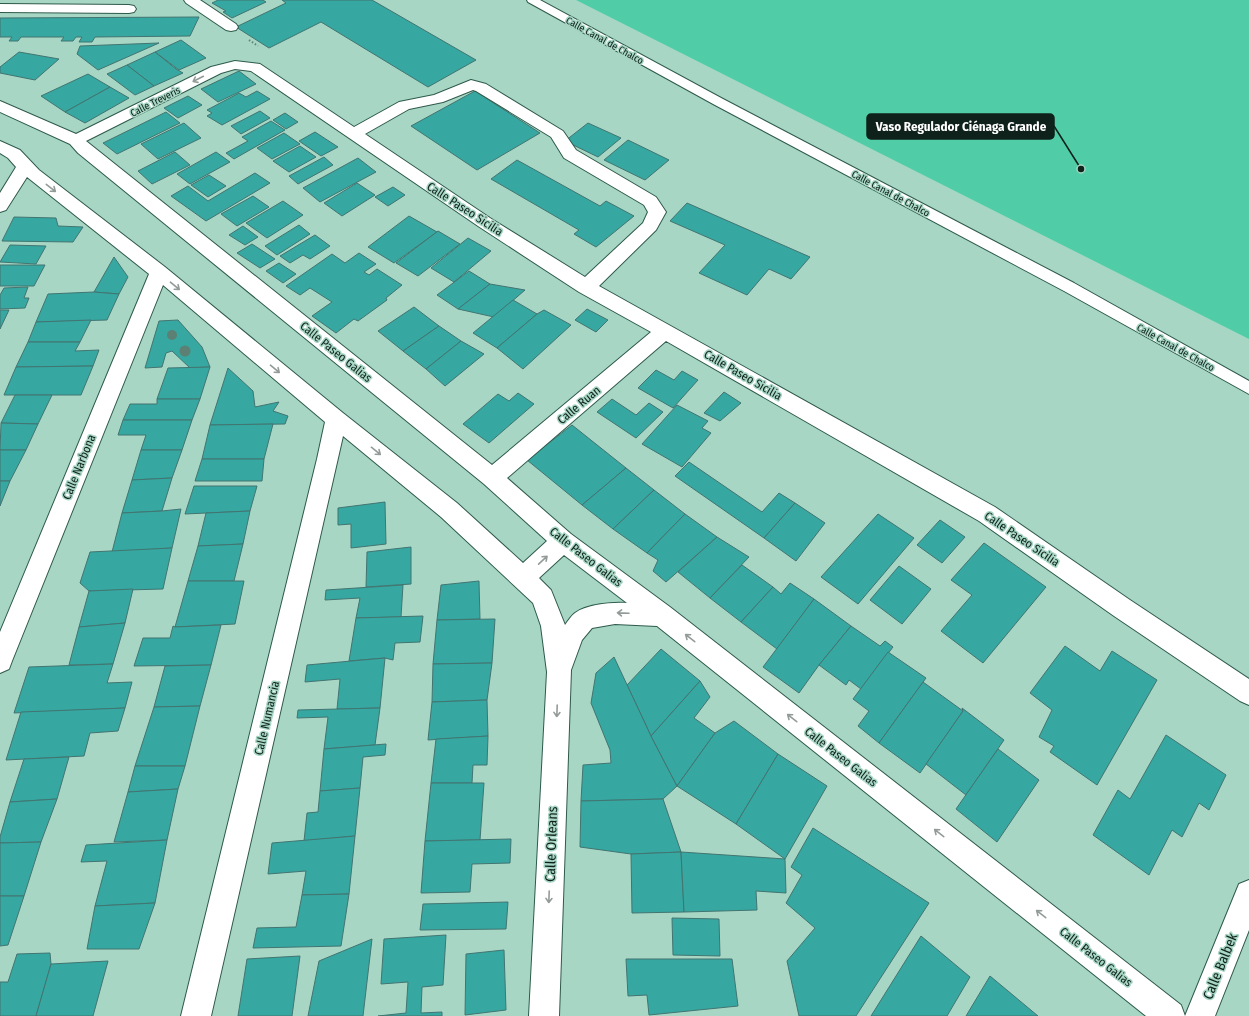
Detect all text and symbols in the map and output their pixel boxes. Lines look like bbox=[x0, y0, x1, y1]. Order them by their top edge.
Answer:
street label: Calle Canal de Chalco bbox=[564, 15, 645, 67]
one-way arrow bbox=[193, 76, 205, 83]
street label: Calle Treveris bbox=[129, 84, 182, 120]
callout: Vaso Regulador Ciénaga Grande bbox=[867, 114, 1054, 139]
text: Vaso Regulador Ciénaga Grande bbox=[875, 119, 1047, 134]
street label: Calle Canal de Chalco bbox=[849, 168, 932, 220]
street label: Calle Paseo Sicilia bbox=[424, 179, 506, 239]
one-way arrow bbox=[46, 184, 57, 192]
one-way arrow bbox=[170, 281, 181, 290]
street label: Calle Paseo Galias bbox=[297, 319, 375, 385]
street label: Calle Canal de Chalco bbox=[1135, 322, 1216, 374]
street label: Calle Paseo Sicilia bbox=[702, 347, 785, 403]
one-way arrow bbox=[270, 364, 281, 373]
street label: Calle Ruan bbox=[555, 383, 603, 427]
street label: Calle Narbona bbox=[60, 432, 98, 502]
one-way arrow bbox=[370, 447, 381, 456]
street label: Calle Paseo Sicilia bbox=[982, 509, 1062, 569]
street label: Calle Paseo Galias bbox=[547, 524, 625, 590]
one-way arrow bbox=[538, 555, 548, 564]
one-way arrow bbox=[617, 609, 630, 617]
one-way arrow bbox=[685, 633, 696, 642]
street label: Calle Numancia bbox=[252, 679, 282, 757]
one-way arrow bbox=[553, 704, 561, 717]
one-way arrow bbox=[787, 714, 798, 723]
street label: Calle Paseo Galias bbox=[802, 724, 880, 790]
street label: Calle Orleans bbox=[542, 806, 561, 882]
one-way arrow bbox=[933, 829, 944, 838]
one-way arrow bbox=[545, 890, 553, 903]
one-way arrow bbox=[1035, 910, 1046, 918]
street label: Calle Paseo Galias bbox=[1057, 924, 1135, 990]
street label: Calle Balbek bbox=[1199, 930, 1242, 1002]

